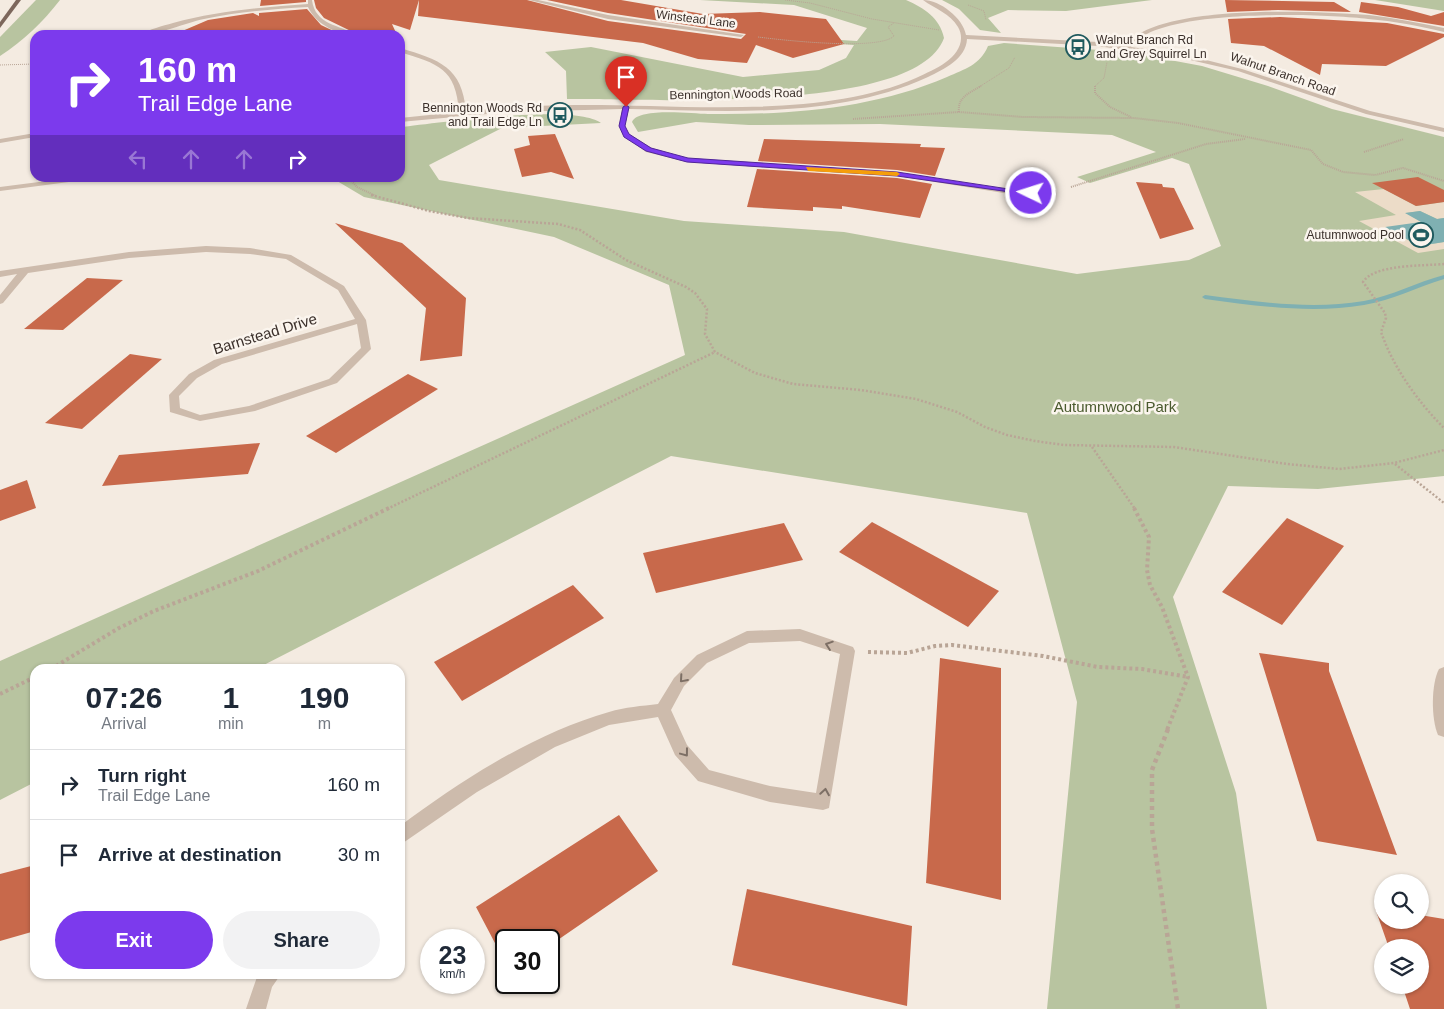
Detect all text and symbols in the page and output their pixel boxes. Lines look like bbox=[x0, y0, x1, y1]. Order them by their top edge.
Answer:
street label: Winstead Lane bbox=[655, 7, 737, 31]
place label: Walnut Branch Rd and Grey Squirrel Ln bbox=[1096, 33, 1207, 61]
bus stop icon: Walnut Branch Rd and Grey Squirrel Ln bbox=[1065, 34, 1091, 60]
street label: Walnut Branch Road bbox=[1229, 49, 1337, 99]
icon: right bbox=[55, 50, 120, 115]
text: 160 m bbox=[138, 50, 237, 89]
pin bbox=[605, 56, 647, 107]
icon: arrive bbox=[612, 63, 640, 91]
street label: Bennington Woods Road bbox=[669, 86, 803, 102]
text: Trail Edge Lane bbox=[138, 91, 293, 116]
place label: Bennington Woods Rd and Trail Edge Ln bbox=[422, 101, 542, 129]
bus stop icon: Bennington Woods Rd and Trail Edge Ln bbox=[547, 102, 573, 128]
icon: left bbox=[124, 145, 152, 173]
icon: ahead bbox=[177, 145, 205, 173]
icon: ahead bbox=[230, 145, 258, 173]
icon: right bbox=[283, 145, 311, 173]
position arrow bbox=[1004, 166, 1056, 218]
sports icon: Autumnwood Pool bbox=[1408, 222, 1434, 248]
place label: Autumnwood Pool bbox=[1307, 228, 1404, 242]
street label: Barnstead Drive bbox=[211, 310, 319, 357]
park label: Autumnwood Park bbox=[1054, 398, 1177, 415]
one-way arrow bbox=[826, 641, 834, 651]
one-way arrow bbox=[679, 674, 688, 683]
text: 07:26 bbox=[86, 681, 162, 714]
text: 1 bbox=[222, 681, 239, 714]
text: 190 bbox=[299, 681, 349, 714]
text: Arrival bbox=[101, 715, 147, 732]
text: min bbox=[218, 715, 244, 732]
text: m bbox=[318, 715, 331, 732]
one-way arrow bbox=[679, 747, 687, 756]
text: Turn right bbox=[98, 765, 186, 786]
icon: right bbox=[55, 771, 83, 799]
text: 160 m bbox=[327, 774, 380, 795]
text: Trail Edge Lane bbox=[98, 787, 210, 804]
one-way arrow bbox=[819, 788, 830, 796]
icon: arrive bbox=[55, 841, 83, 869]
text: Arrive at destination bbox=[98, 844, 282, 865]
text: 30 m bbox=[338, 844, 380, 865]
map controls bbox=[1374, 874, 1429, 994]
button: search bbox=[1374, 874, 1429, 929]
button: Exit bbox=[55, 911, 213, 969]
button: Share bbox=[223, 911, 380, 969]
speed limit sign: 30 bbox=[495, 929, 560, 994]
button: layers bbox=[1374, 939, 1429, 994]
text: 23 bbox=[439, 941, 466, 969]
text: km/h bbox=[439, 967, 466, 981]

